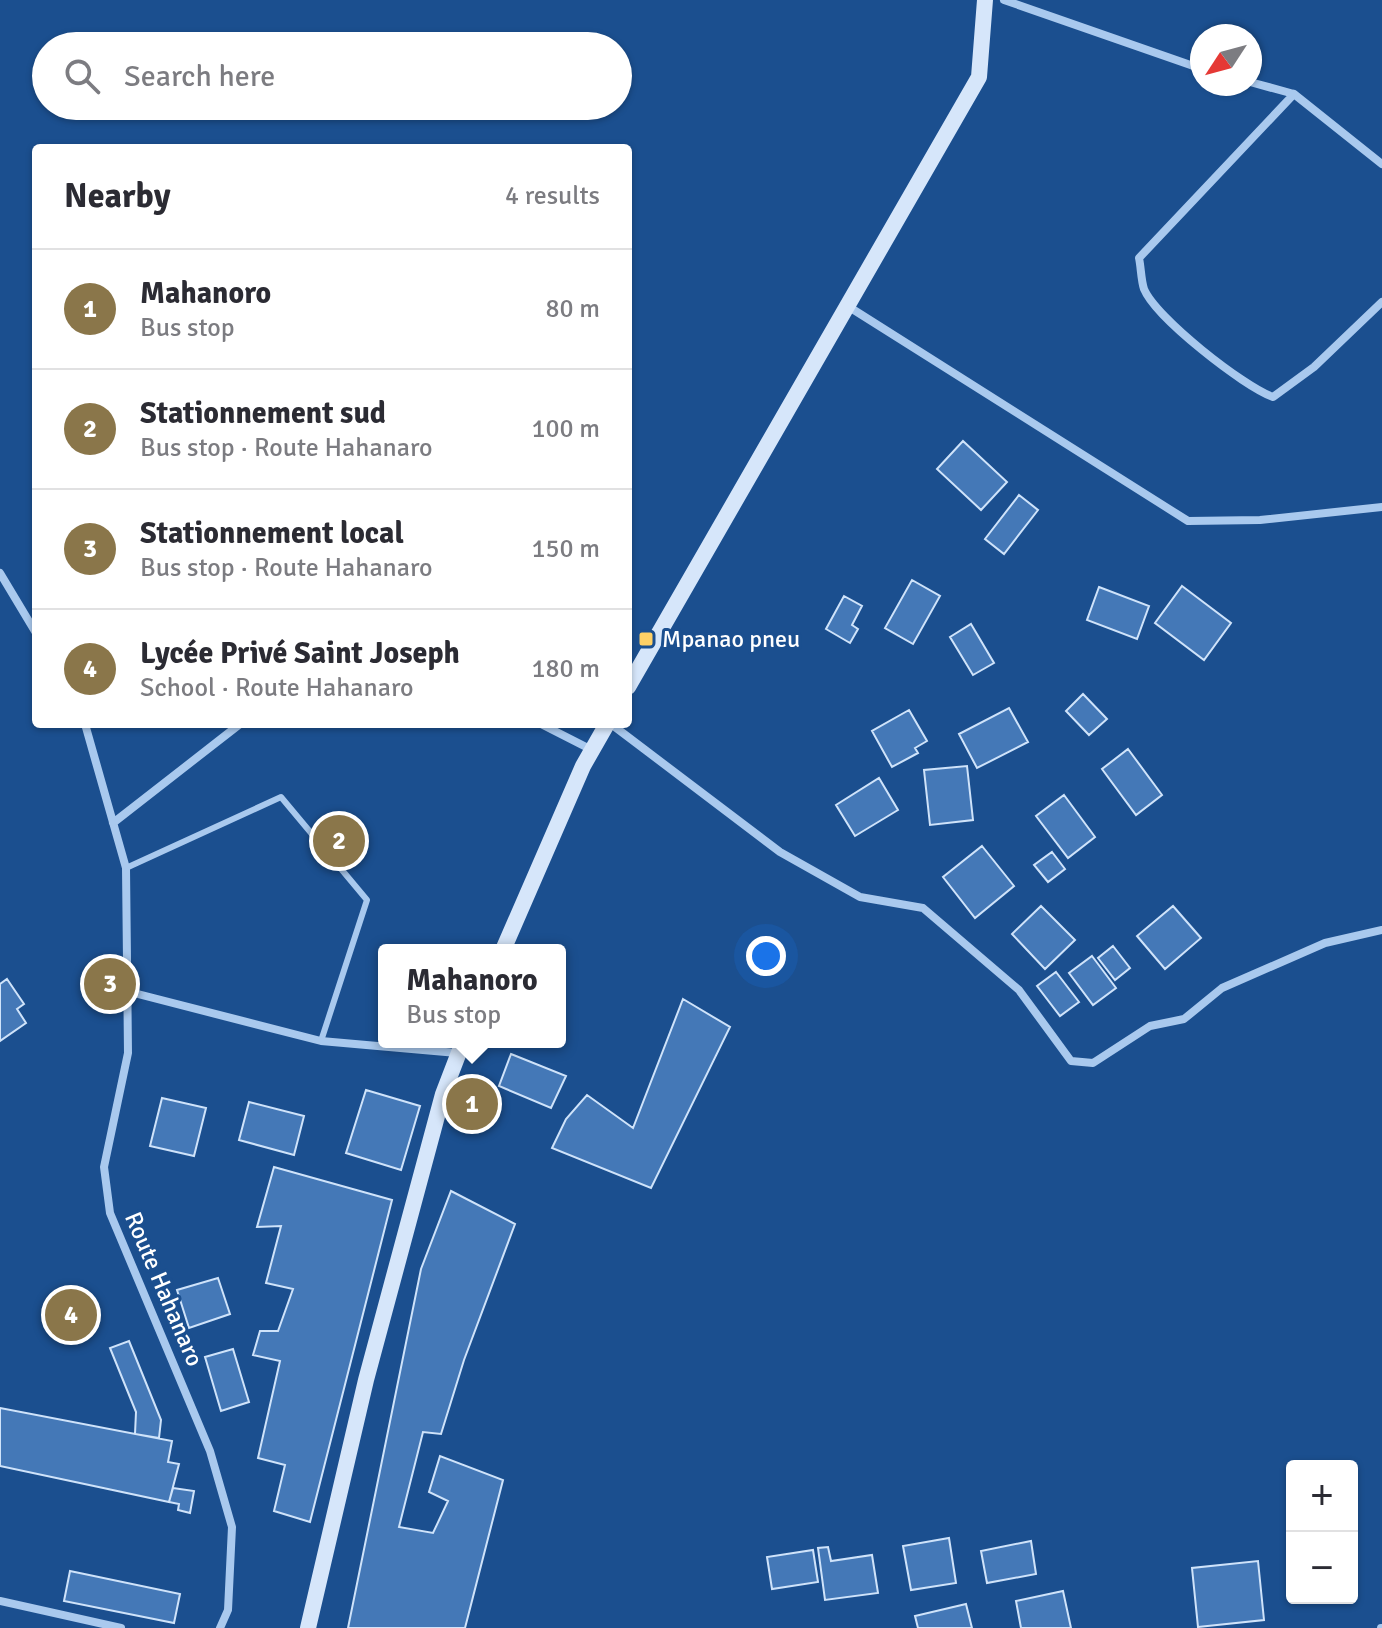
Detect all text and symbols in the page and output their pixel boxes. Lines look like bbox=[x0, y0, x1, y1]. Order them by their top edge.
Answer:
north arrow bbox=[1190, 24, 1262, 96]
search box bbox=[32, 32, 632, 120]
icon: search bbox=[60, 54, 104, 98]
text: Search here bbox=[124, 58, 275, 95]
text: Nearby bbox=[64, 175, 171, 217]
text: 4 results bbox=[505, 180, 600, 212]
text: Mahanoro bbox=[140, 275, 271, 312]
text: 1 bbox=[83, 293, 97, 325]
text: 80 m bbox=[545, 293, 600, 325]
text: Bus stop bbox=[140, 312, 235, 344]
text: Stationnement sud bbox=[140, 395, 386, 432]
text: 2 bbox=[83, 413, 97, 445]
text: 100 m bbox=[531, 413, 600, 445]
text: Bus stop · Route Hahanaro bbox=[140, 432, 433, 464]
text: Stationnement local bbox=[140, 515, 404, 552]
text: 3 bbox=[83, 533, 97, 565]
text: 150 m bbox=[531, 533, 600, 565]
text: Bus stop · Route Hahanaro bbox=[140, 552, 433, 584]
place label: Mpanao pneu bbox=[662, 624, 800, 654]
marker: Mpanao pneu bbox=[637, 630, 655, 648]
text: Lycée Privé Saint Joseph bbox=[140, 635, 460, 672]
text: 4 bbox=[83, 653, 97, 685]
text: 180 m bbox=[531, 653, 600, 685]
text: School · Route Hahanaro bbox=[140, 672, 414, 704]
pin: 2 bbox=[313, 811, 365, 871]
your location bbox=[746, 936, 786, 976]
popup bbox=[378, 944, 566, 1048]
pin: 3 bbox=[84, 954, 136, 1014]
text: Mahanoro bbox=[406, 962, 538, 999]
text: Bus stop bbox=[406, 999, 501, 1031]
pin: 1 bbox=[446, 1074, 498, 1134]
street label: Route Hahanaro bbox=[118, 1207, 210, 1371]
pin: 4 bbox=[45, 1285, 97, 1345]
map controls bbox=[1286, 1460, 1358, 1604]
button: + bbox=[1286, 1460, 1358, 1532]
button: − bbox=[1286, 1532, 1358, 1604]

